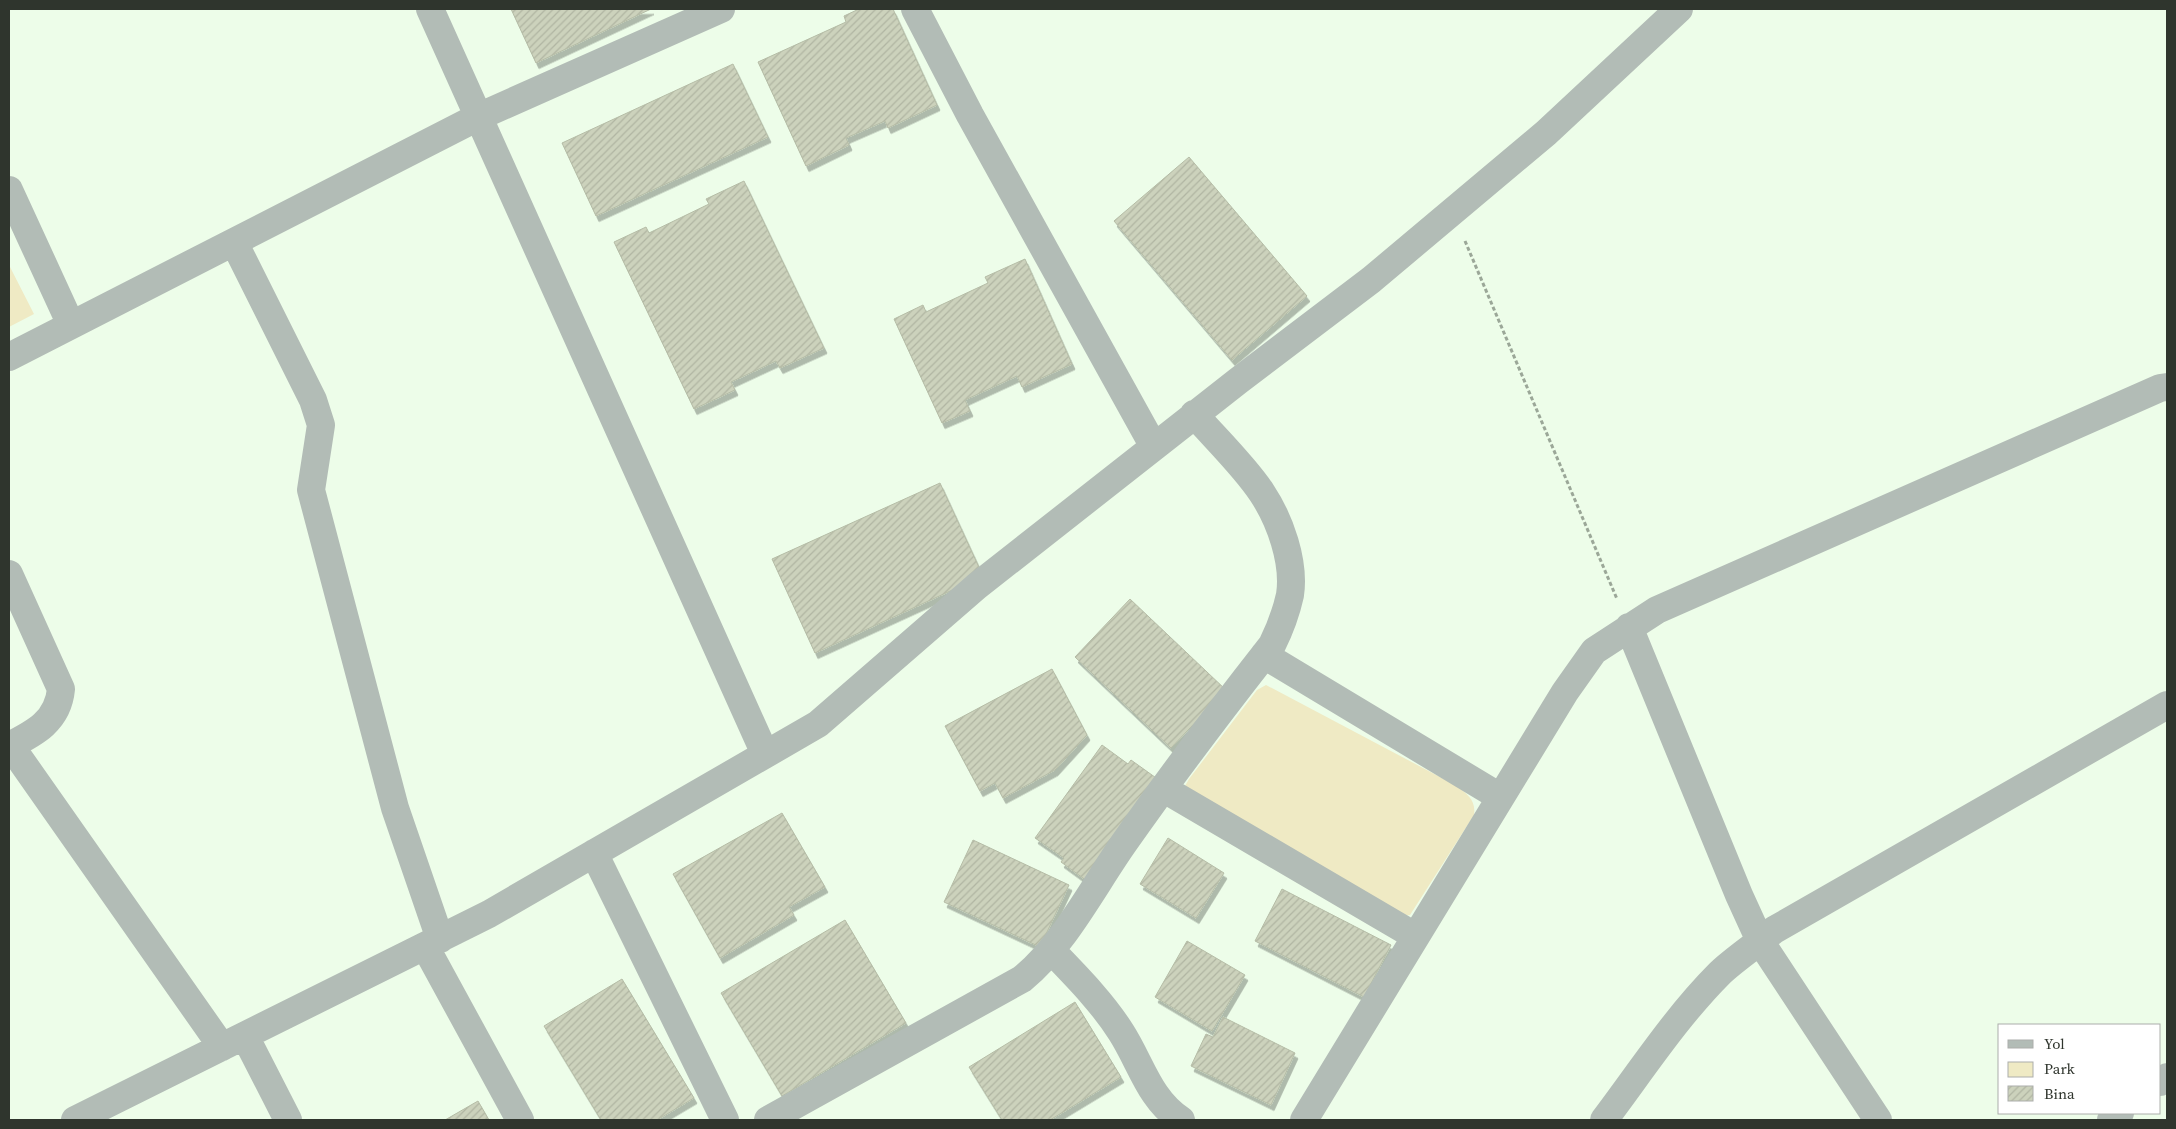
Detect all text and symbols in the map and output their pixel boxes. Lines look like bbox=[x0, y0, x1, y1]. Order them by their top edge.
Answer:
legend bbox=[1998, 1024, 2161, 1114]
text: Yol bbox=[2044, 1033, 2065, 1054]
text: Park bbox=[2044, 1058, 2076, 1079]
text: Bina bbox=[2044, 1083, 2075, 1104]

